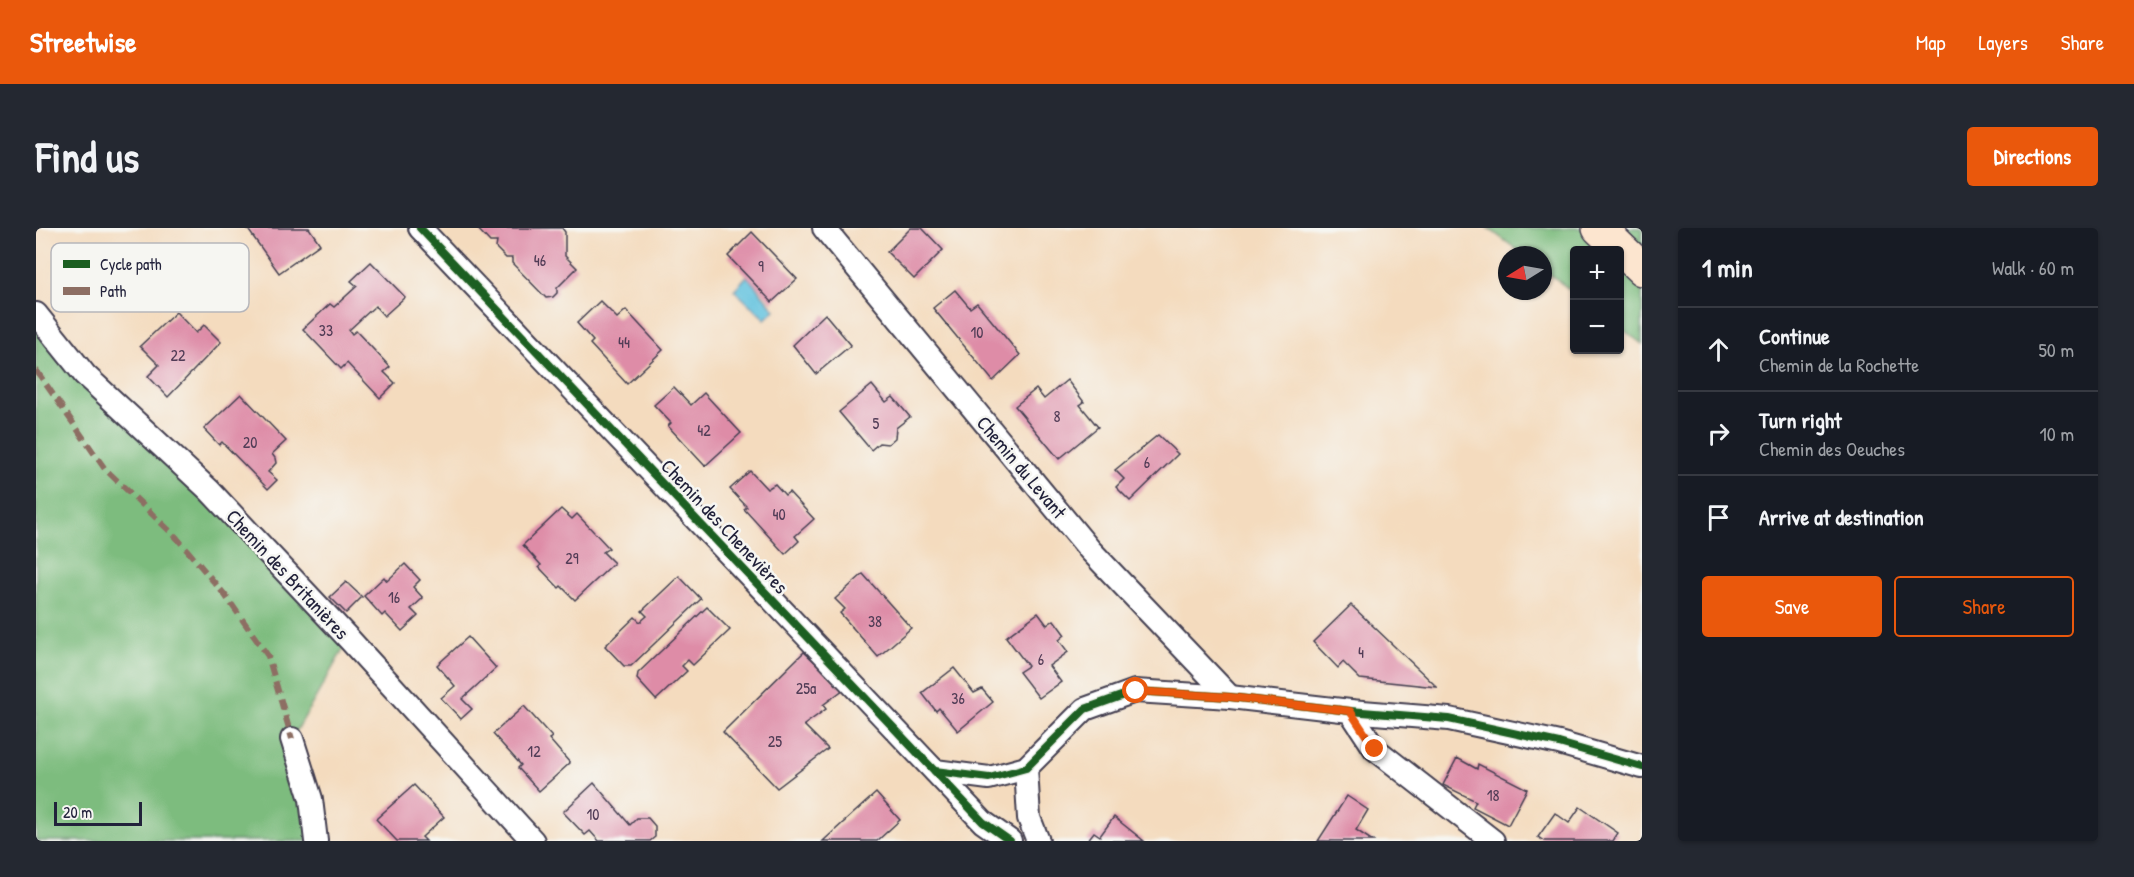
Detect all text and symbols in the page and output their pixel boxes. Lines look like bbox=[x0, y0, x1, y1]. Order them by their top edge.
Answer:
text: Streetwise bbox=[30, 23, 136, 61]
text: Map bbox=[1916, 28, 1945, 57]
text: Layers bbox=[1978, 28, 2028, 57]
text: Share bbox=[2061, 28, 2104, 57]
button: Directions bbox=[1967, 127, 2098, 186]
text: Find us bbox=[36, 128, 139, 185]
legend bbox=[51, 243, 249, 312]
north arrow bbox=[1498, 246, 1552, 300]
map controls bbox=[1570, 246, 1624, 354]
button: + bbox=[1570, 246, 1624, 300]
house number: 46 bbox=[534, 249, 546, 271]
text: 1 min bbox=[1702, 250, 1753, 285]
text: Cycle path bbox=[100, 253, 162, 275]
text: Walk · 60 m bbox=[1992, 254, 2074, 281]
house number: 9 bbox=[758, 255, 764, 277]
text: Path bbox=[100, 280, 126, 302]
button: − bbox=[1570, 300, 1624, 354]
house number: 33 bbox=[319, 319, 333, 341]
house number: 10 bbox=[971, 321, 983, 343]
text: Continue bbox=[1759, 321, 1830, 351]
house number: 44 bbox=[618, 331, 630, 353]
icon: ahead bbox=[1702, 333, 1735, 366]
text: 50 m bbox=[2038, 336, 2074, 363]
house number: 22 bbox=[171, 344, 186, 366]
text: Chemin de la Rochette bbox=[1759, 351, 1919, 378]
house number: 8 bbox=[1054, 405, 1061, 427]
text: Turn right bbox=[1759, 405, 1842, 435]
street label: Chemin du Levant bbox=[971, 410, 1074, 525]
house number: 5 bbox=[873, 412, 880, 434]
icon: right bbox=[1702, 417, 1735, 450]
house number: 42 bbox=[697, 419, 711, 441]
text: 10 m bbox=[2040, 420, 2074, 447]
house number: 20 bbox=[243, 431, 257, 453]
text: Chemin des Oeuches bbox=[1759, 435, 1905, 462]
house number: 6 bbox=[1144, 451, 1150, 473]
street label: Chemin des Chenevières bbox=[655, 453, 795, 599]
icon: arrive bbox=[1702, 501, 1735, 534]
text: Arrive at destination bbox=[1759, 502, 1924, 532]
street label: Chemin des Britanières bbox=[221, 503, 356, 645]
house number: 40 bbox=[772, 503, 786, 525]
house number: 29 bbox=[565, 547, 579, 569]
button: Save bbox=[1702, 576, 1882, 637]
button: Share bbox=[1894, 576, 2074, 637]
house number: 16 bbox=[388, 586, 400, 608]
house number: 38 bbox=[868, 610, 882, 632]
house number: 4 bbox=[1358, 641, 1364, 663]
house number: 6 bbox=[1038, 648, 1044, 670]
house number: 25a bbox=[796, 677, 816, 699]
route start bbox=[1122, 677, 1148, 703]
house number: 36 bbox=[951, 687, 965, 709]
house number: 25 bbox=[768, 730, 782, 752]
route end bbox=[1361, 735, 1387, 761]
house number: 12 bbox=[527, 740, 541, 762]
house number: 18 bbox=[1487, 784, 1499, 806]
scale bar bbox=[54, 799, 142, 826]
text: 20 m bbox=[63, 801, 92, 823]
house number: 10 bbox=[587, 803, 599, 825]

